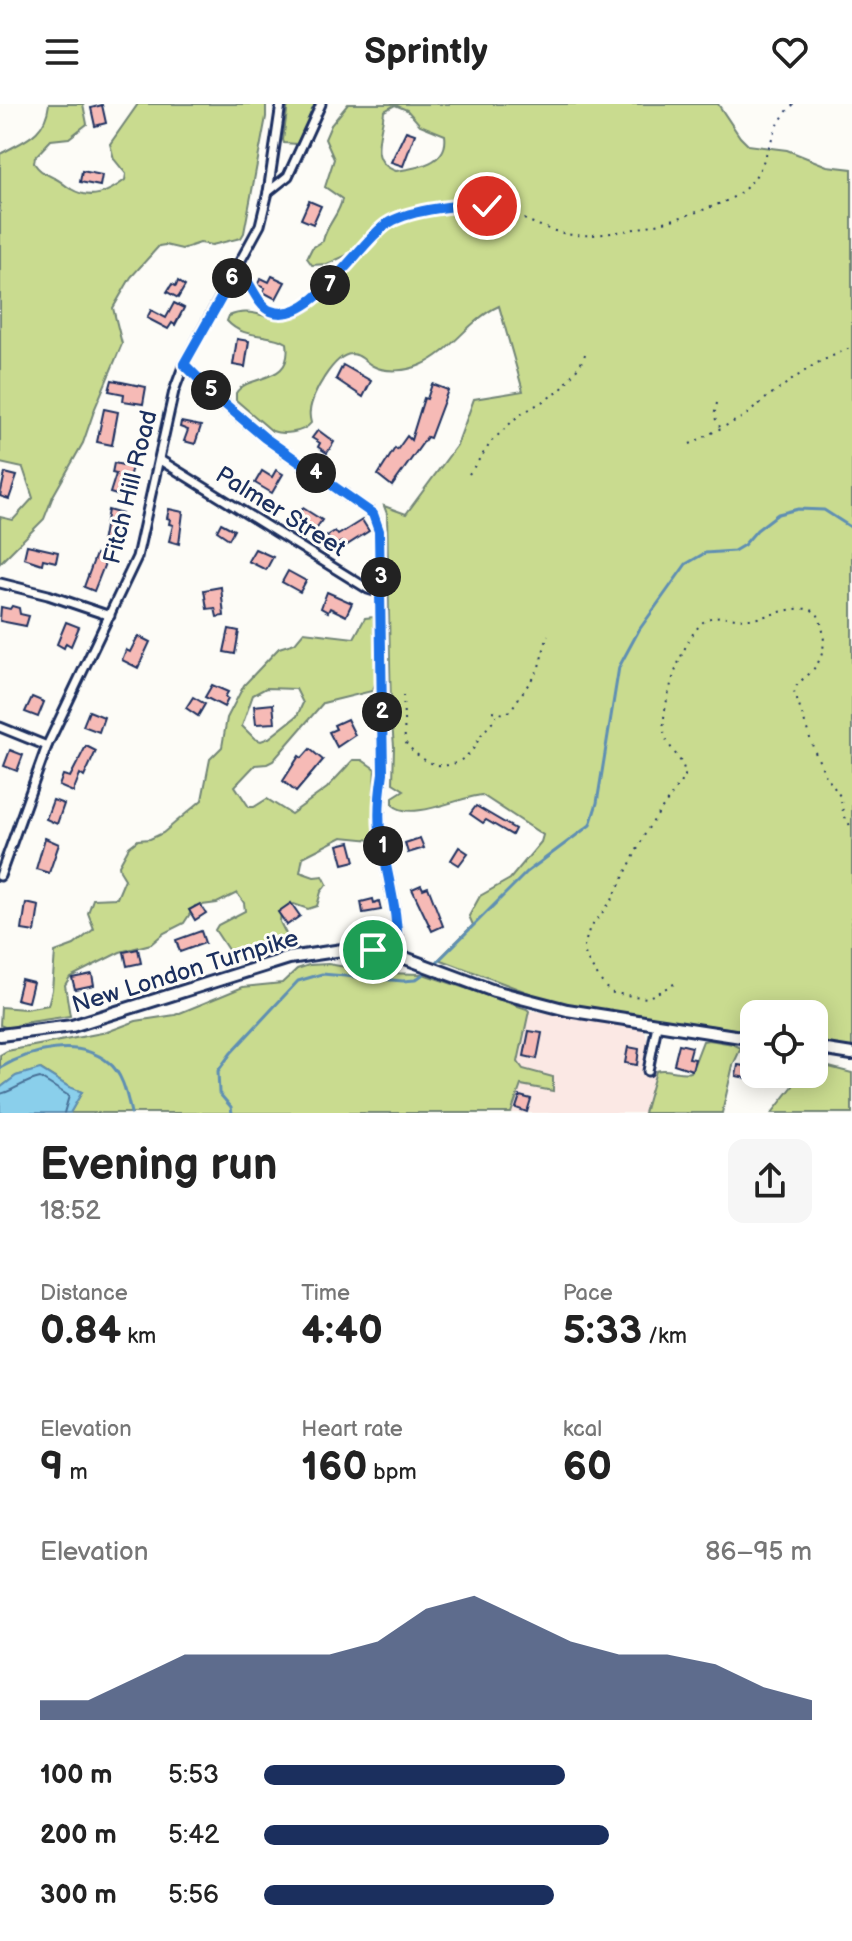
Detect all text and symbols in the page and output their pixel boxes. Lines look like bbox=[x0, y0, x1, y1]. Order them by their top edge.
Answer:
icon: menu bbox=[40, 30, 84, 74]
icon: heart bbox=[768, 30, 812, 74]
text: Sprintly bbox=[364, 31, 488, 74]
pin bbox=[453, 172, 521, 240]
icon: check bbox=[465, 184, 509, 228]
pin: 6 bbox=[212, 258, 252, 298]
text: 6 bbox=[225, 264, 239, 291]
pin: 7 bbox=[310, 265, 350, 305]
text: 7 bbox=[324, 271, 336, 298]
pin: 5 bbox=[191, 370, 231, 410]
text: 5 bbox=[205, 376, 217, 403]
street label: Fitch Hill Road bbox=[97, 407, 164, 567]
pin: 4 bbox=[296, 453, 336, 493]
text: 4 bbox=[310, 459, 322, 486]
street label: Palmer Street bbox=[210, 460, 352, 563]
pin: 3 bbox=[361, 557, 401, 597]
text: 3 bbox=[375, 563, 387, 590]
pin: 2 bbox=[362, 692, 402, 732]
text: 2 bbox=[375, 698, 389, 725]
pin: 1 bbox=[363, 826, 403, 866]
text: 1 bbox=[378, 832, 388, 859]
pin bbox=[339, 916, 407, 984]
street label: New London Turnpike bbox=[68, 923, 302, 1020]
icon: arrive bbox=[351, 928, 395, 972]
map controls bbox=[740, 1000, 828, 1088]
button: locate bbox=[740, 1000, 828, 1088]
text: Evening run bbox=[40, 1139, 277, 1192]
button: share bbox=[728, 1139, 812, 1223]
text: 18:52 bbox=[40, 1196, 101, 1227]
text: Distance bbox=[40, 1280, 128, 1307]
text: Time bbox=[301, 1280, 350, 1307]
text: Pace bbox=[563, 1280, 613, 1307]
text: 0.84 bbox=[40, 1307, 121, 1355]
text: 4:40 bbox=[301, 1307, 383, 1355]
text: 5:33 bbox=[563, 1307, 642, 1355]
text: km bbox=[121, 1323, 156, 1350]
text: /km bbox=[642, 1323, 687, 1350]
text: Elevation bbox=[40, 1416, 132, 1443]
text: Heart rate bbox=[301, 1416, 403, 1443]
text: kcal bbox=[563, 1416, 602, 1443]
text: 9 bbox=[40, 1443, 63, 1491]
text: 160 bbox=[301, 1443, 367, 1491]
text: 60 bbox=[563, 1443, 612, 1491]
text: m bbox=[63, 1459, 88, 1486]
text: bpm bbox=[367, 1459, 417, 1486]
text: Elevation bbox=[40, 1537, 148, 1568]
text: 86–95 m bbox=[705, 1537, 812, 1568]
text: 100 m bbox=[40, 1760, 113, 1791]
text: 5:53 bbox=[168, 1760, 219, 1791]
text: 200 m bbox=[40, 1820, 117, 1851]
text: 5:42 bbox=[168, 1820, 219, 1851]
text: 300 m bbox=[40, 1880, 117, 1911]
text: 5:56 bbox=[168, 1880, 219, 1911]

